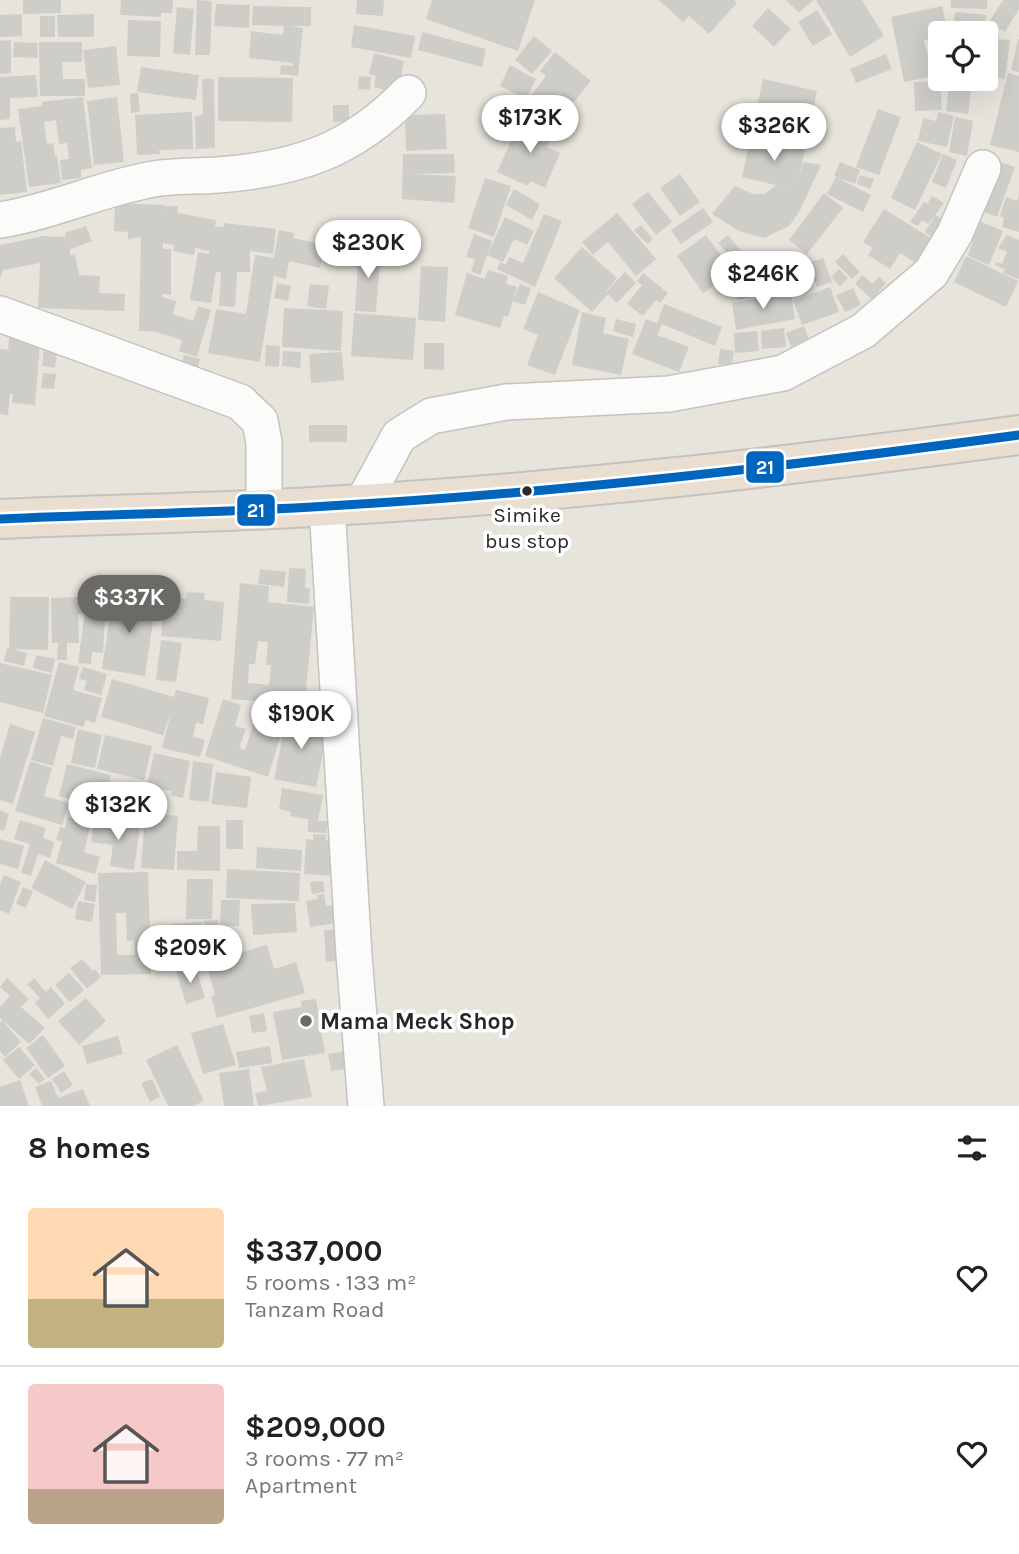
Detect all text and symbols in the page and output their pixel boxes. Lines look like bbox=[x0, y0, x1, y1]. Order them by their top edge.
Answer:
map controls bbox=[928, 21, 998, 91]
button: locate bbox=[928, 21, 998, 91]
pin: $173K bbox=[481, 96, 579, 155]
text: $173K bbox=[498, 104, 562, 131]
pin: $326K bbox=[725, 104, 823, 163]
text: $326K bbox=[737, 112, 811, 139]
pin: $230K bbox=[319, 220, 417, 280]
text: $230K bbox=[331, 229, 405, 256]
pin: $246K bbox=[714, 252, 812, 311]
text: $246K bbox=[727, 260, 799, 287]
line badge: 21 bbox=[745, 450, 785, 484]
text: 21 bbox=[756, 457, 774, 479]
marker: Simike bus stop bbox=[520, 484, 534, 498]
line badge: 21 bbox=[236, 493, 276, 527]
text: 21 bbox=[247, 500, 265, 522]
place label: Simike bus stop bbox=[485, 503, 569, 553]
pin: $337K bbox=[80, 576, 178, 635]
text: $337K bbox=[94, 584, 164, 611]
pin: $190K bbox=[252, 692, 350, 751]
text: $190K bbox=[267, 700, 335, 727]
pin: $132K bbox=[69, 782, 167, 842]
text: $132K bbox=[84, 791, 152, 818]
pin: $209K bbox=[141, 926, 239, 985]
text: $209K bbox=[153, 934, 227, 961]
place label: Mama Meck Shop bbox=[320, 1008, 515, 1035]
marker: Mama Meck Shop bbox=[298, 1013, 314, 1029]
icon: filters bbox=[953, 1129, 991, 1167]
text: 8 homes bbox=[28, 1130, 151, 1166]
text: $337,000 bbox=[245, 1233, 382, 1269]
icon: home bbox=[84, 1236, 168, 1320]
icon: heart bbox=[953, 1259, 991, 1297]
text: 5 rooms · 133 m² bbox=[245, 1269, 417, 1296]
text: Tanzam Road bbox=[245, 1296, 385, 1323]
text: $209,000 bbox=[245, 1409, 386, 1445]
icon: home bbox=[84, 1412, 168, 1496]
icon: heart bbox=[953, 1435, 991, 1473]
text: 3 rooms · 77 m² bbox=[245, 1445, 404, 1472]
text: Apartment bbox=[245, 1472, 357, 1499]

